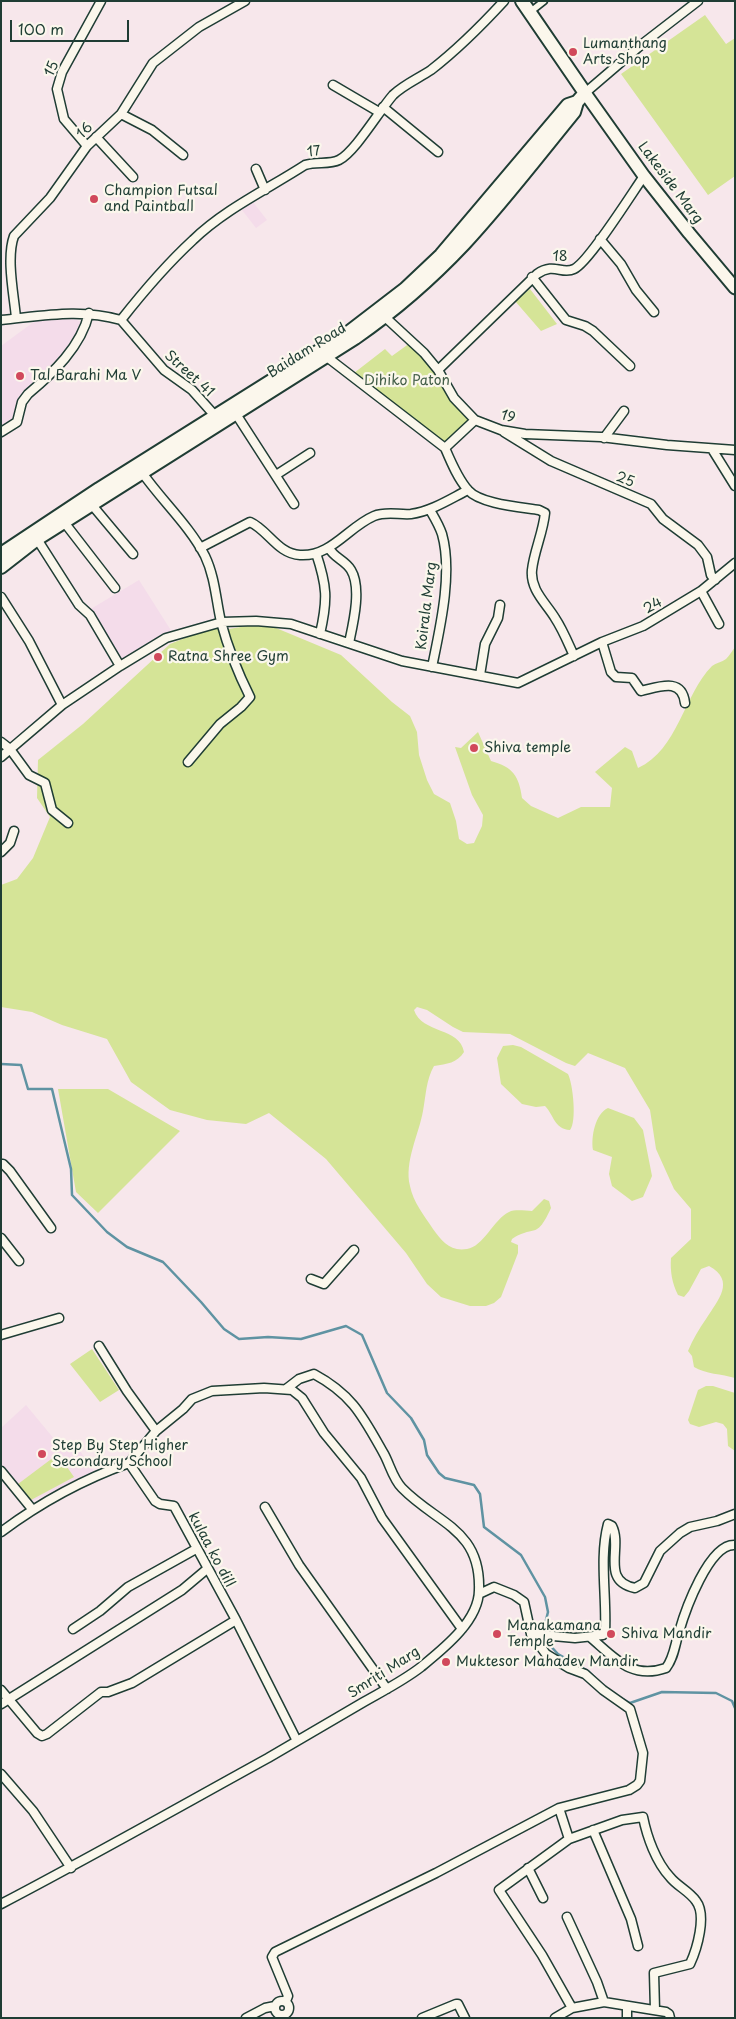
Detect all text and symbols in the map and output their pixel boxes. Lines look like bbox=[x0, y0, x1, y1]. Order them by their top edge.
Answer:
scale bar bbox=[12, 10, 131, 42]
text: 100 m bbox=[18, 17, 64, 40]
place label: Lumanthang Arts Shop bbox=[583, 36, 667, 68]
marker: Lumanthang Arts Shop bbox=[567, 46, 579, 58]
street label: 15 bbox=[41, 59, 63, 79]
street label: 16 bbox=[73, 119, 97, 143]
street label: Lakeside Marg bbox=[634, 139, 706, 227]
street label: 17 bbox=[306, 143, 322, 161]
place label: Champion Futsal and Paintball bbox=[104, 183, 218, 216]
marker: Champion Futsal and Paintball bbox=[88, 193, 100, 205]
street label: 18 bbox=[552, 248, 568, 266]
street label: Baidam Road bbox=[264, 320, 350, 382]
street label: Street 41 bbox=[161, 347, 217, 401]
place label: Tal Barahi Ma V bbox=[30, 368, 141, 384]
marker: Tal Barahi Ma V bbox=[14, 370, 26, 382]
park label: Dihiko Paton bbox=[364, 373, 450, 389]
street label: 19 bbox=[499, 407, 517, 427]
street label: 25 bbox=[613, 469, 637, 491]
street label: Koirala Marg bbox=[413, 561, 441, 651]
street label: 24 bbox=[641, 594, 665, 618]
place label: Ratna Shree Gym bbox=[168, 649, 289, 665]
marker: Ratna Shree Gym bbox=[152, 651, 164, 663]
place label: Shiva temple bbox=[484, 740, 571, 756]
marker: Shiva temple bbox=[468, 742, 480, 754]
place label: Step By Step Higher Secondary School bbox=[52, 1438, 188, 1470]
marker: Step By Step Higher Secondary School bbox=[36, 1448, 48, 1460]
street label: kulaa ko dill bbox=[184, 1510, 238, 1590]
place label: Manakamana Temple bbox=[507, 1618, 601, 1650]
place label: Shiva Mandir bbox=[621, 1626, 711, 1642]
marker: Manakamana Temple bbox=[491, 1628, 503, 1640]
marker: Shiva Mandir bbox=[605, 1628, 617, 1640]
street label: Smriti Marg bbox=[345, 1644, 423, 1702]
place label: Muktesor Mahadev Mandir bbox=[456, 1654, 638, 1670]
marker: Muktesor Mahadev Mandir bbox=[440, 1656, 452, 1668]

